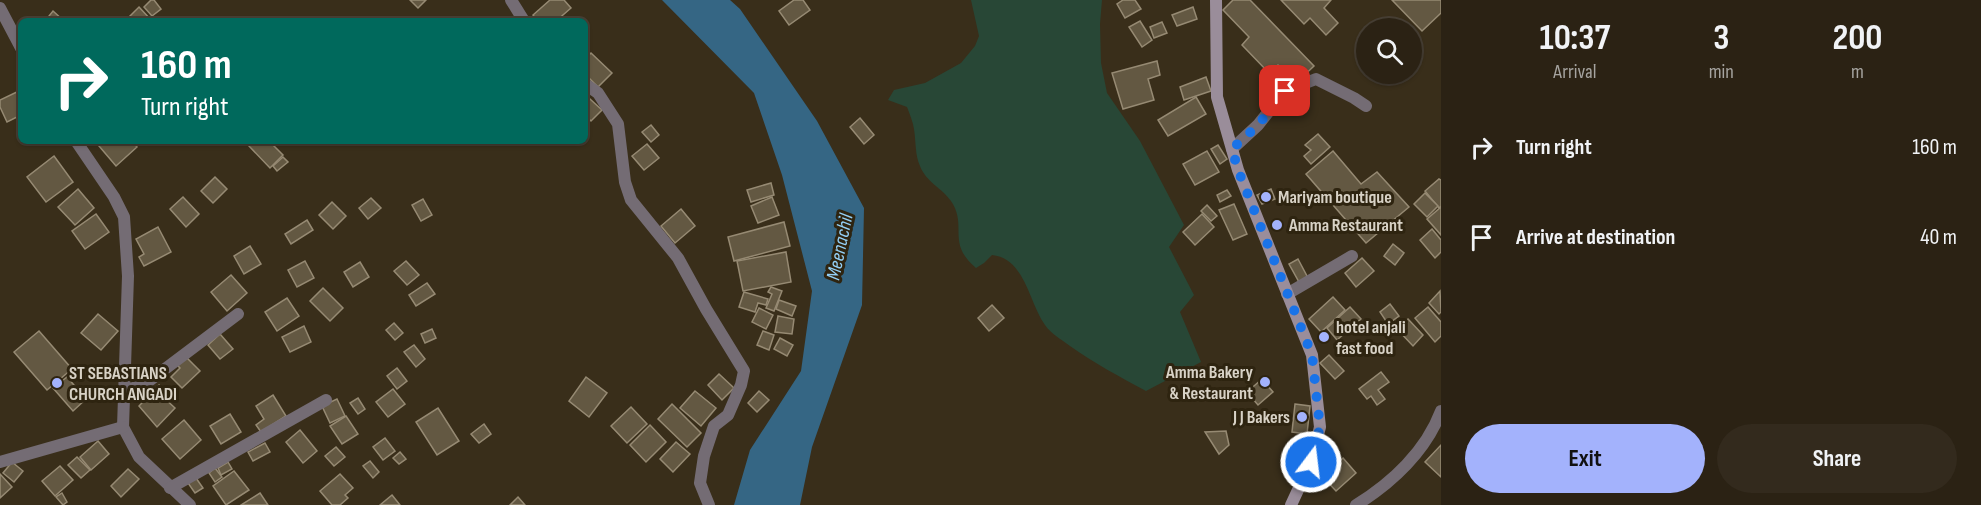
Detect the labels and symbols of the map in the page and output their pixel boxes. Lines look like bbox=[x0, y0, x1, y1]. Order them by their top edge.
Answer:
pin bbox=[1259, 65, 1310, 116]
place label: Mariyam boutique bbox=[1278, 187, 1392, 208]
marker: Mariyam boutique bbox=[1259, 190, 1273, 204]
water label: Meenachil bbox=[821, 210, 859, 282]
place label: Amma Restaurant bbox=[1288, 215, 1403, 236]
marker: Amma Restaurant bbox=[1270, 218, 1284, 232]
place label: hotel anjali fast food bbox=[1336, 317, 1406, 359]
marker: hotel anjali fast food bbox=[1317, 330, 1331, 344]
place label: Amma Bakery & Restaurant bbox=[1165, 362, 1253, 404]
place label: ST SEBASTIANS CHURCH ANGADI bbox=[69, 363, 177, 405]
marker: Amma Bakery & Restaurant bbox=[1258, 375, 1272, 389]
marker: ST SEBASTIANS CHURCH ANGADI bbox=[50, 376, 64, 390]
place label: J J Bakers bbox=[1232, 407, 1290, 428]
marker: J J Bakers bbox=[1295, 410, 1309, 424]
position arrow bbox=[1279, 430, 1343, 494]

